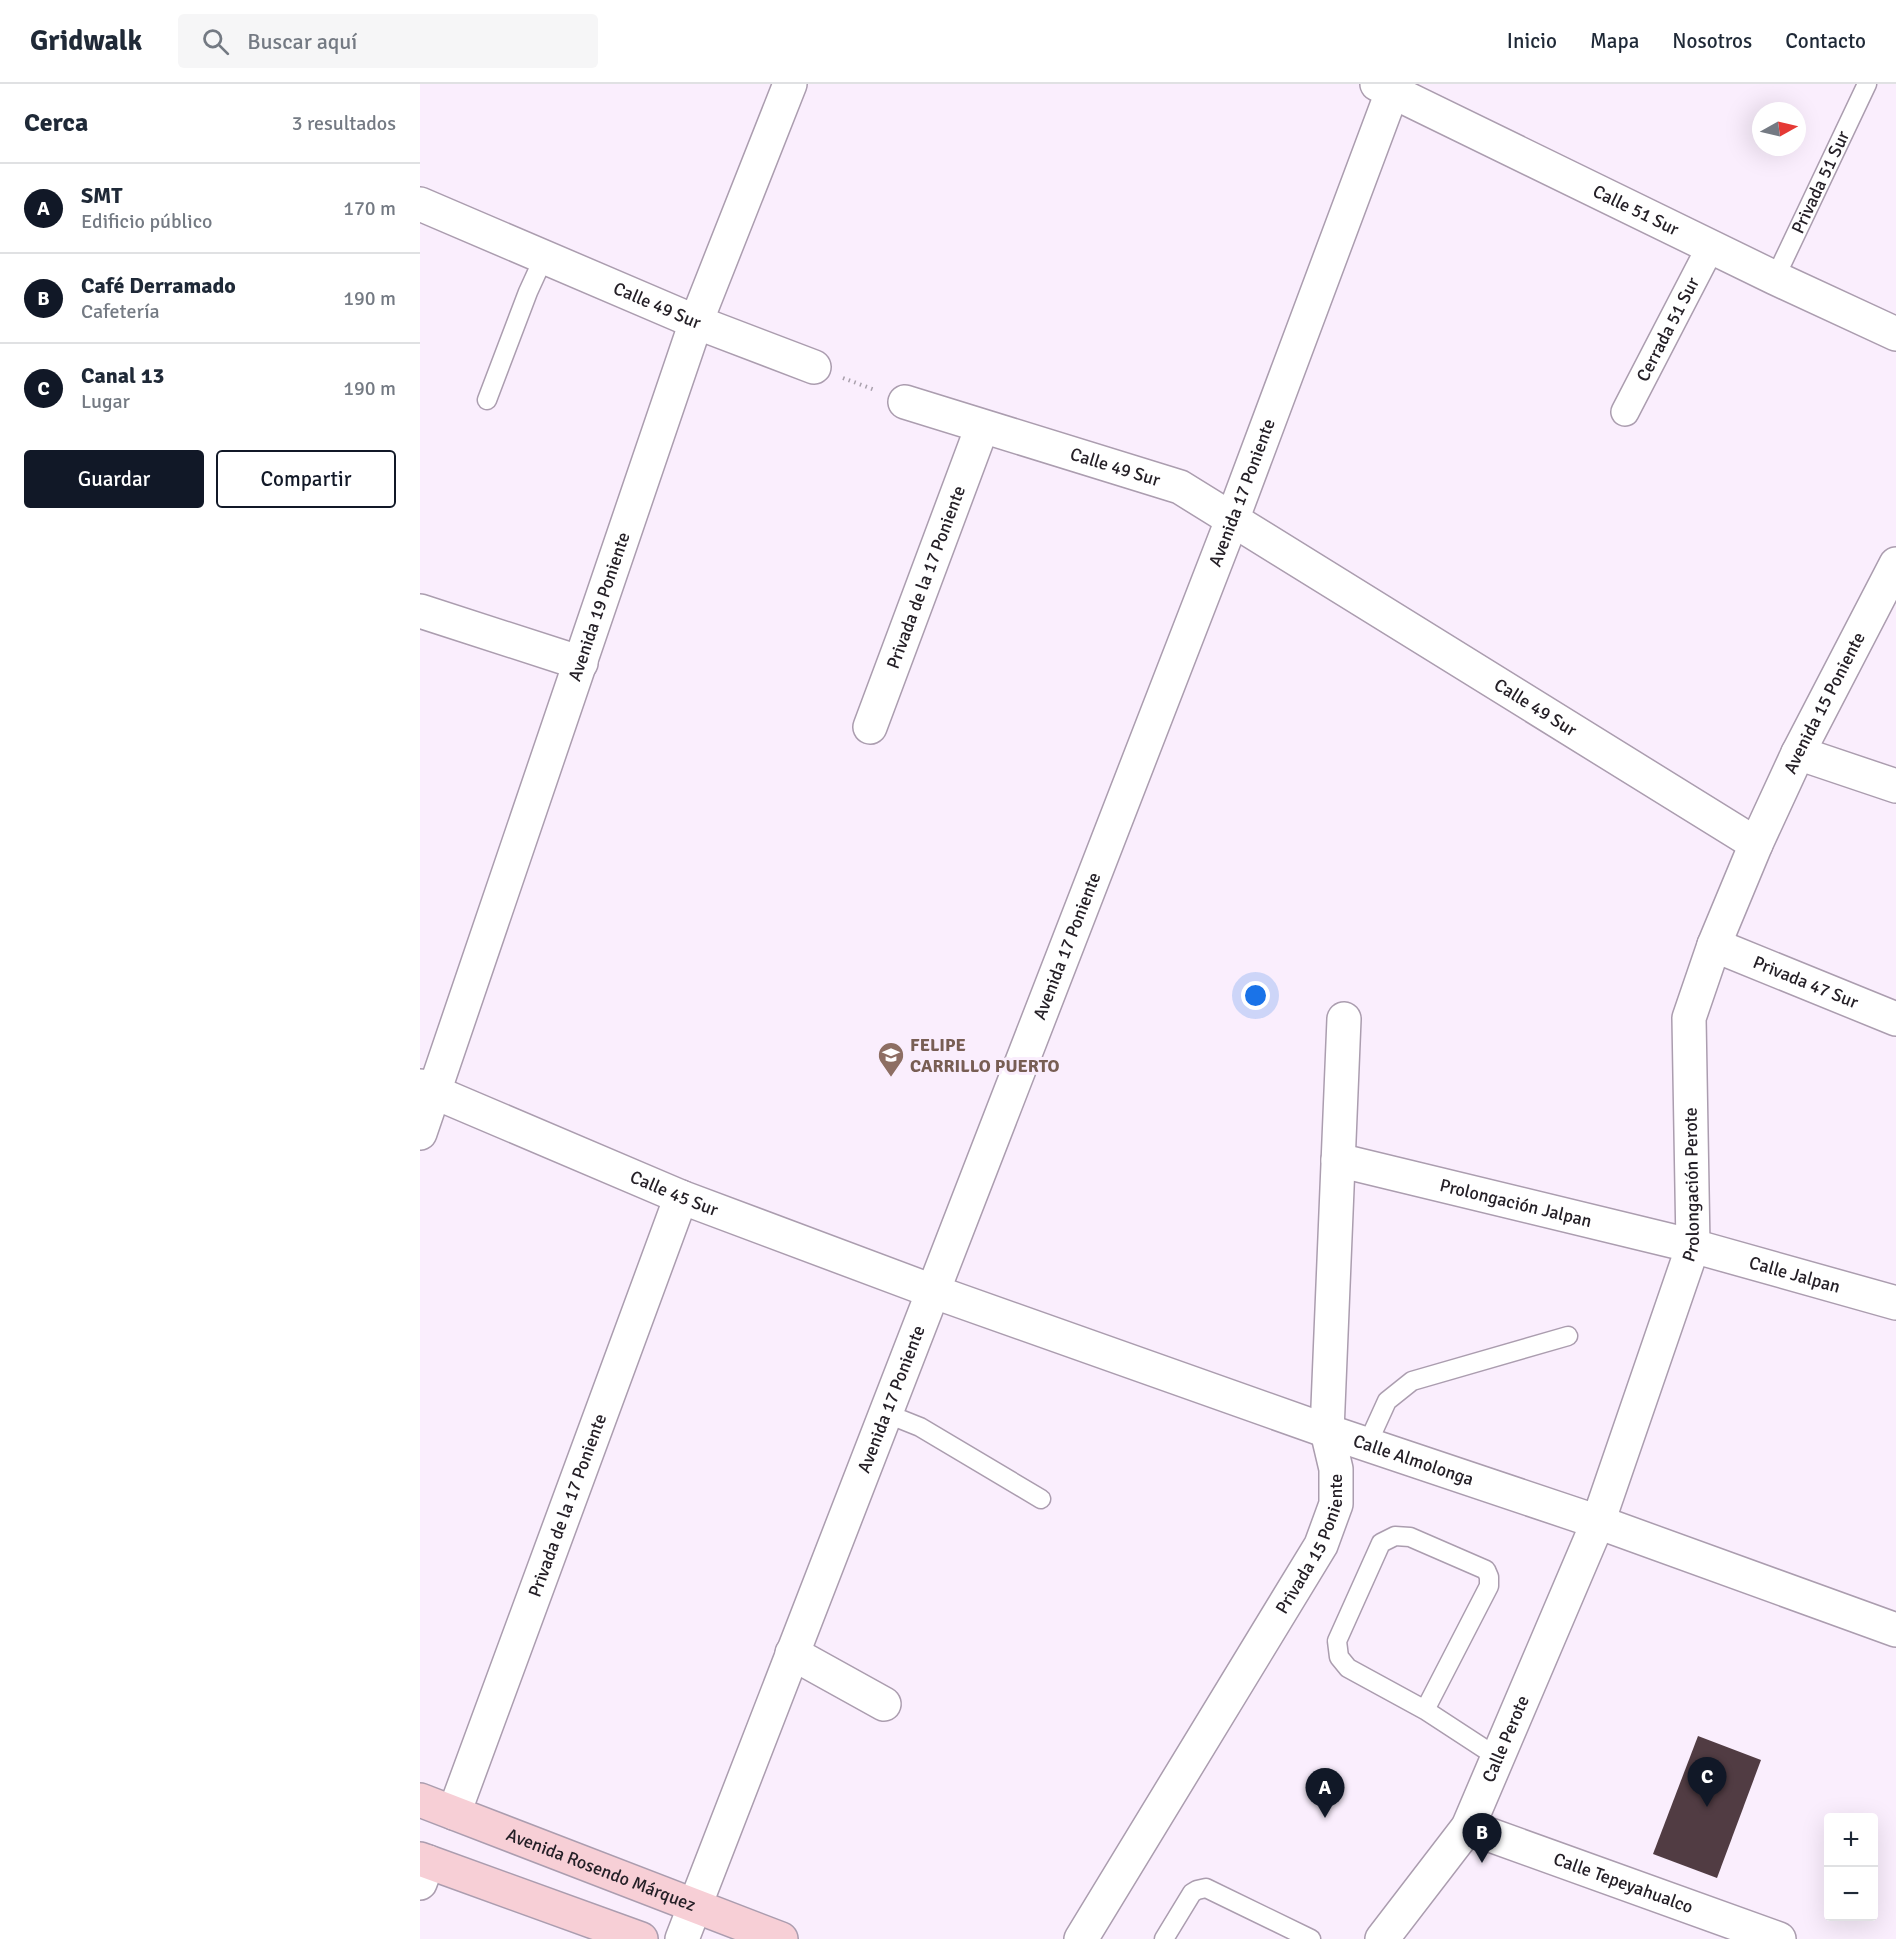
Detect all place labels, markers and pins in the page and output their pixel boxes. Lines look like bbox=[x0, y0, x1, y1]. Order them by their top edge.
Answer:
place label: FELIPE CARRILLO PUERTO bbox=[910, 1034, 1060, 1077]
school or university icon: FELIPE CARRILLO PUERTO bbox=[876, 1040, 906, 1078]
pin: C bbox=[1688, 1758, 1726, 1807]
pin: A bbox=[1306, 1768, 1344, 1818]
pin: B bbox=[1462, 1814, 1502, 1863]

